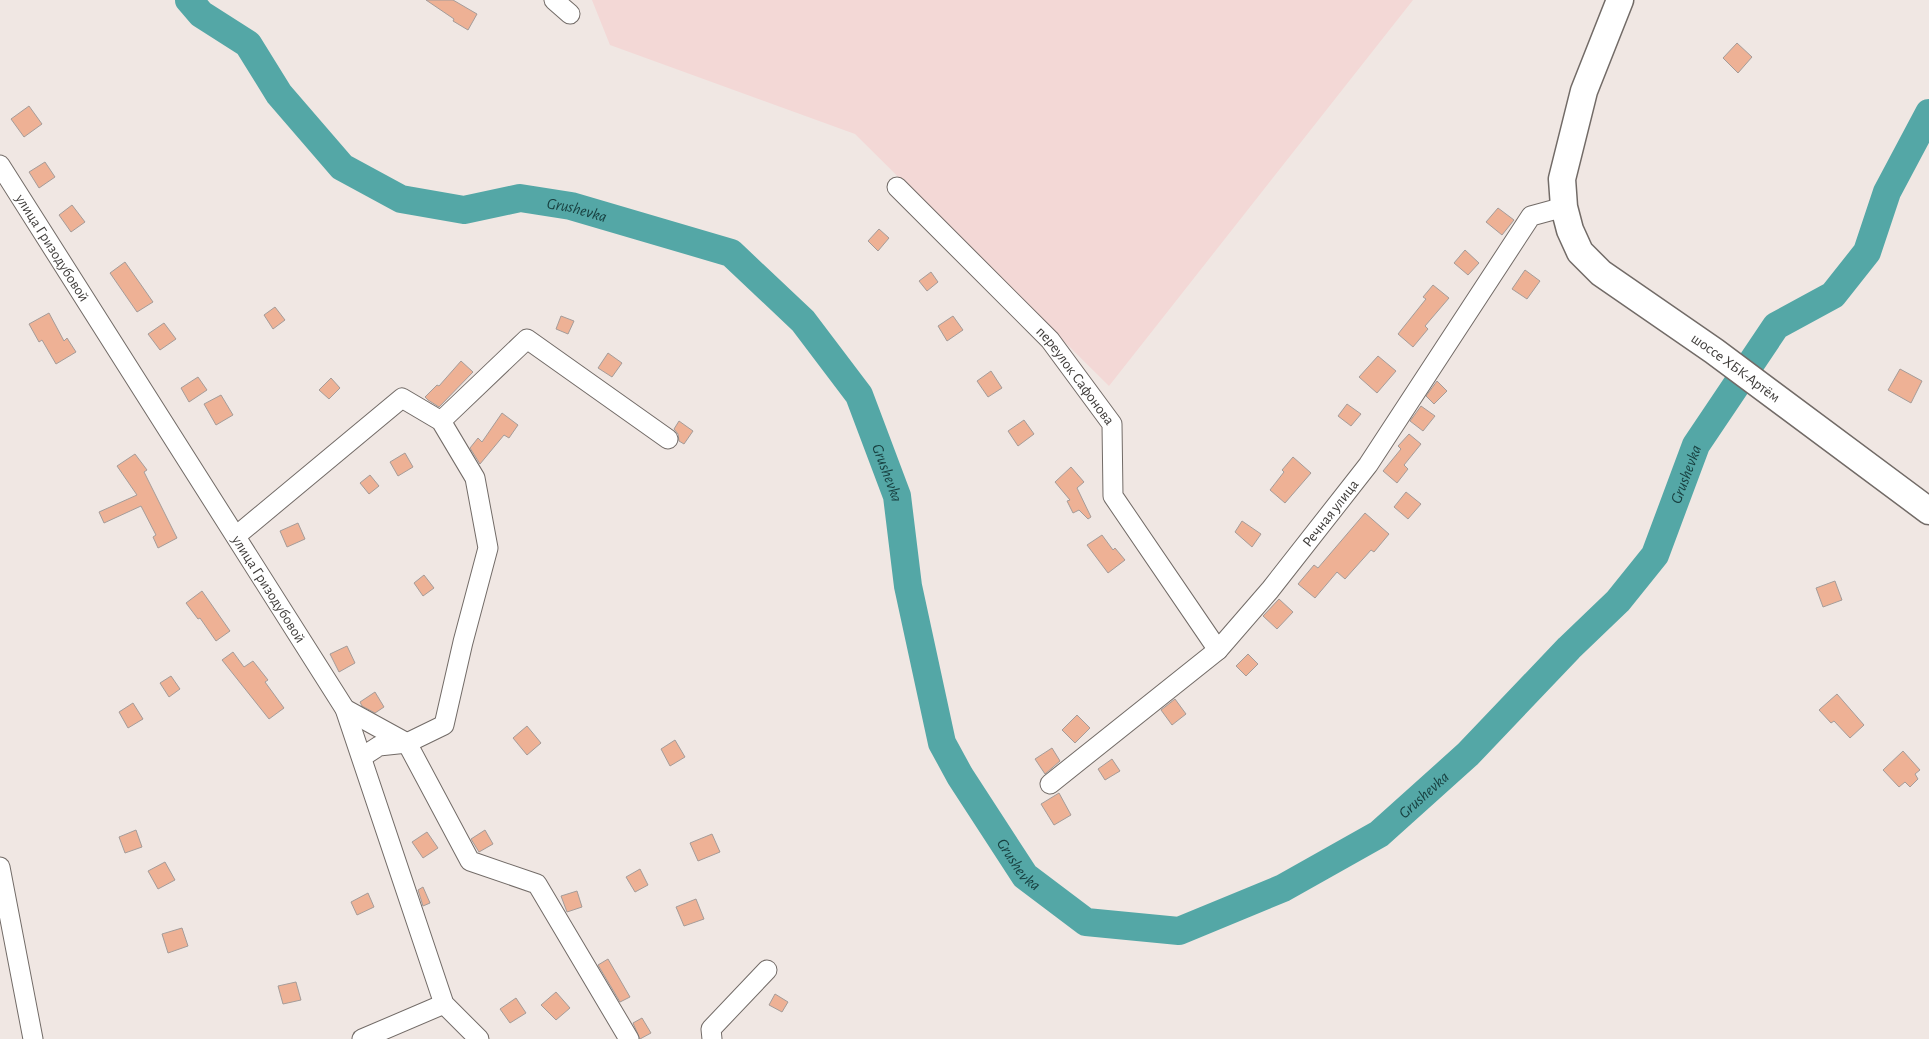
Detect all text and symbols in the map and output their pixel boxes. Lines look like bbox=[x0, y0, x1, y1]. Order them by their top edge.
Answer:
street label: улица Гризодубовой bbox=[12, 191, 92, 304]
water label: Grushevka bbox=[546, 195, 609, 225]
street label: переулок Сафонова bbox=[1033, 324, 1117, 428]
street label: шоссе ХБК-Артём bbox=[1688, 331, 1783, 405]
water label: Grushevka bbox=[869, 442, 905, 503]
water label: Grushevka bbox=[1668, 443, 1704, 506]
street label: Речная улица bbox=[1300, 477, 1362, 550]
street label: улица Гризодубовой bbox=[228, 532, 308, 646]
water label: Grushevka bbox=[1396, 769, 1452, 821]
water label: Grushevka bbox=[994, 836, 1043, 894]

